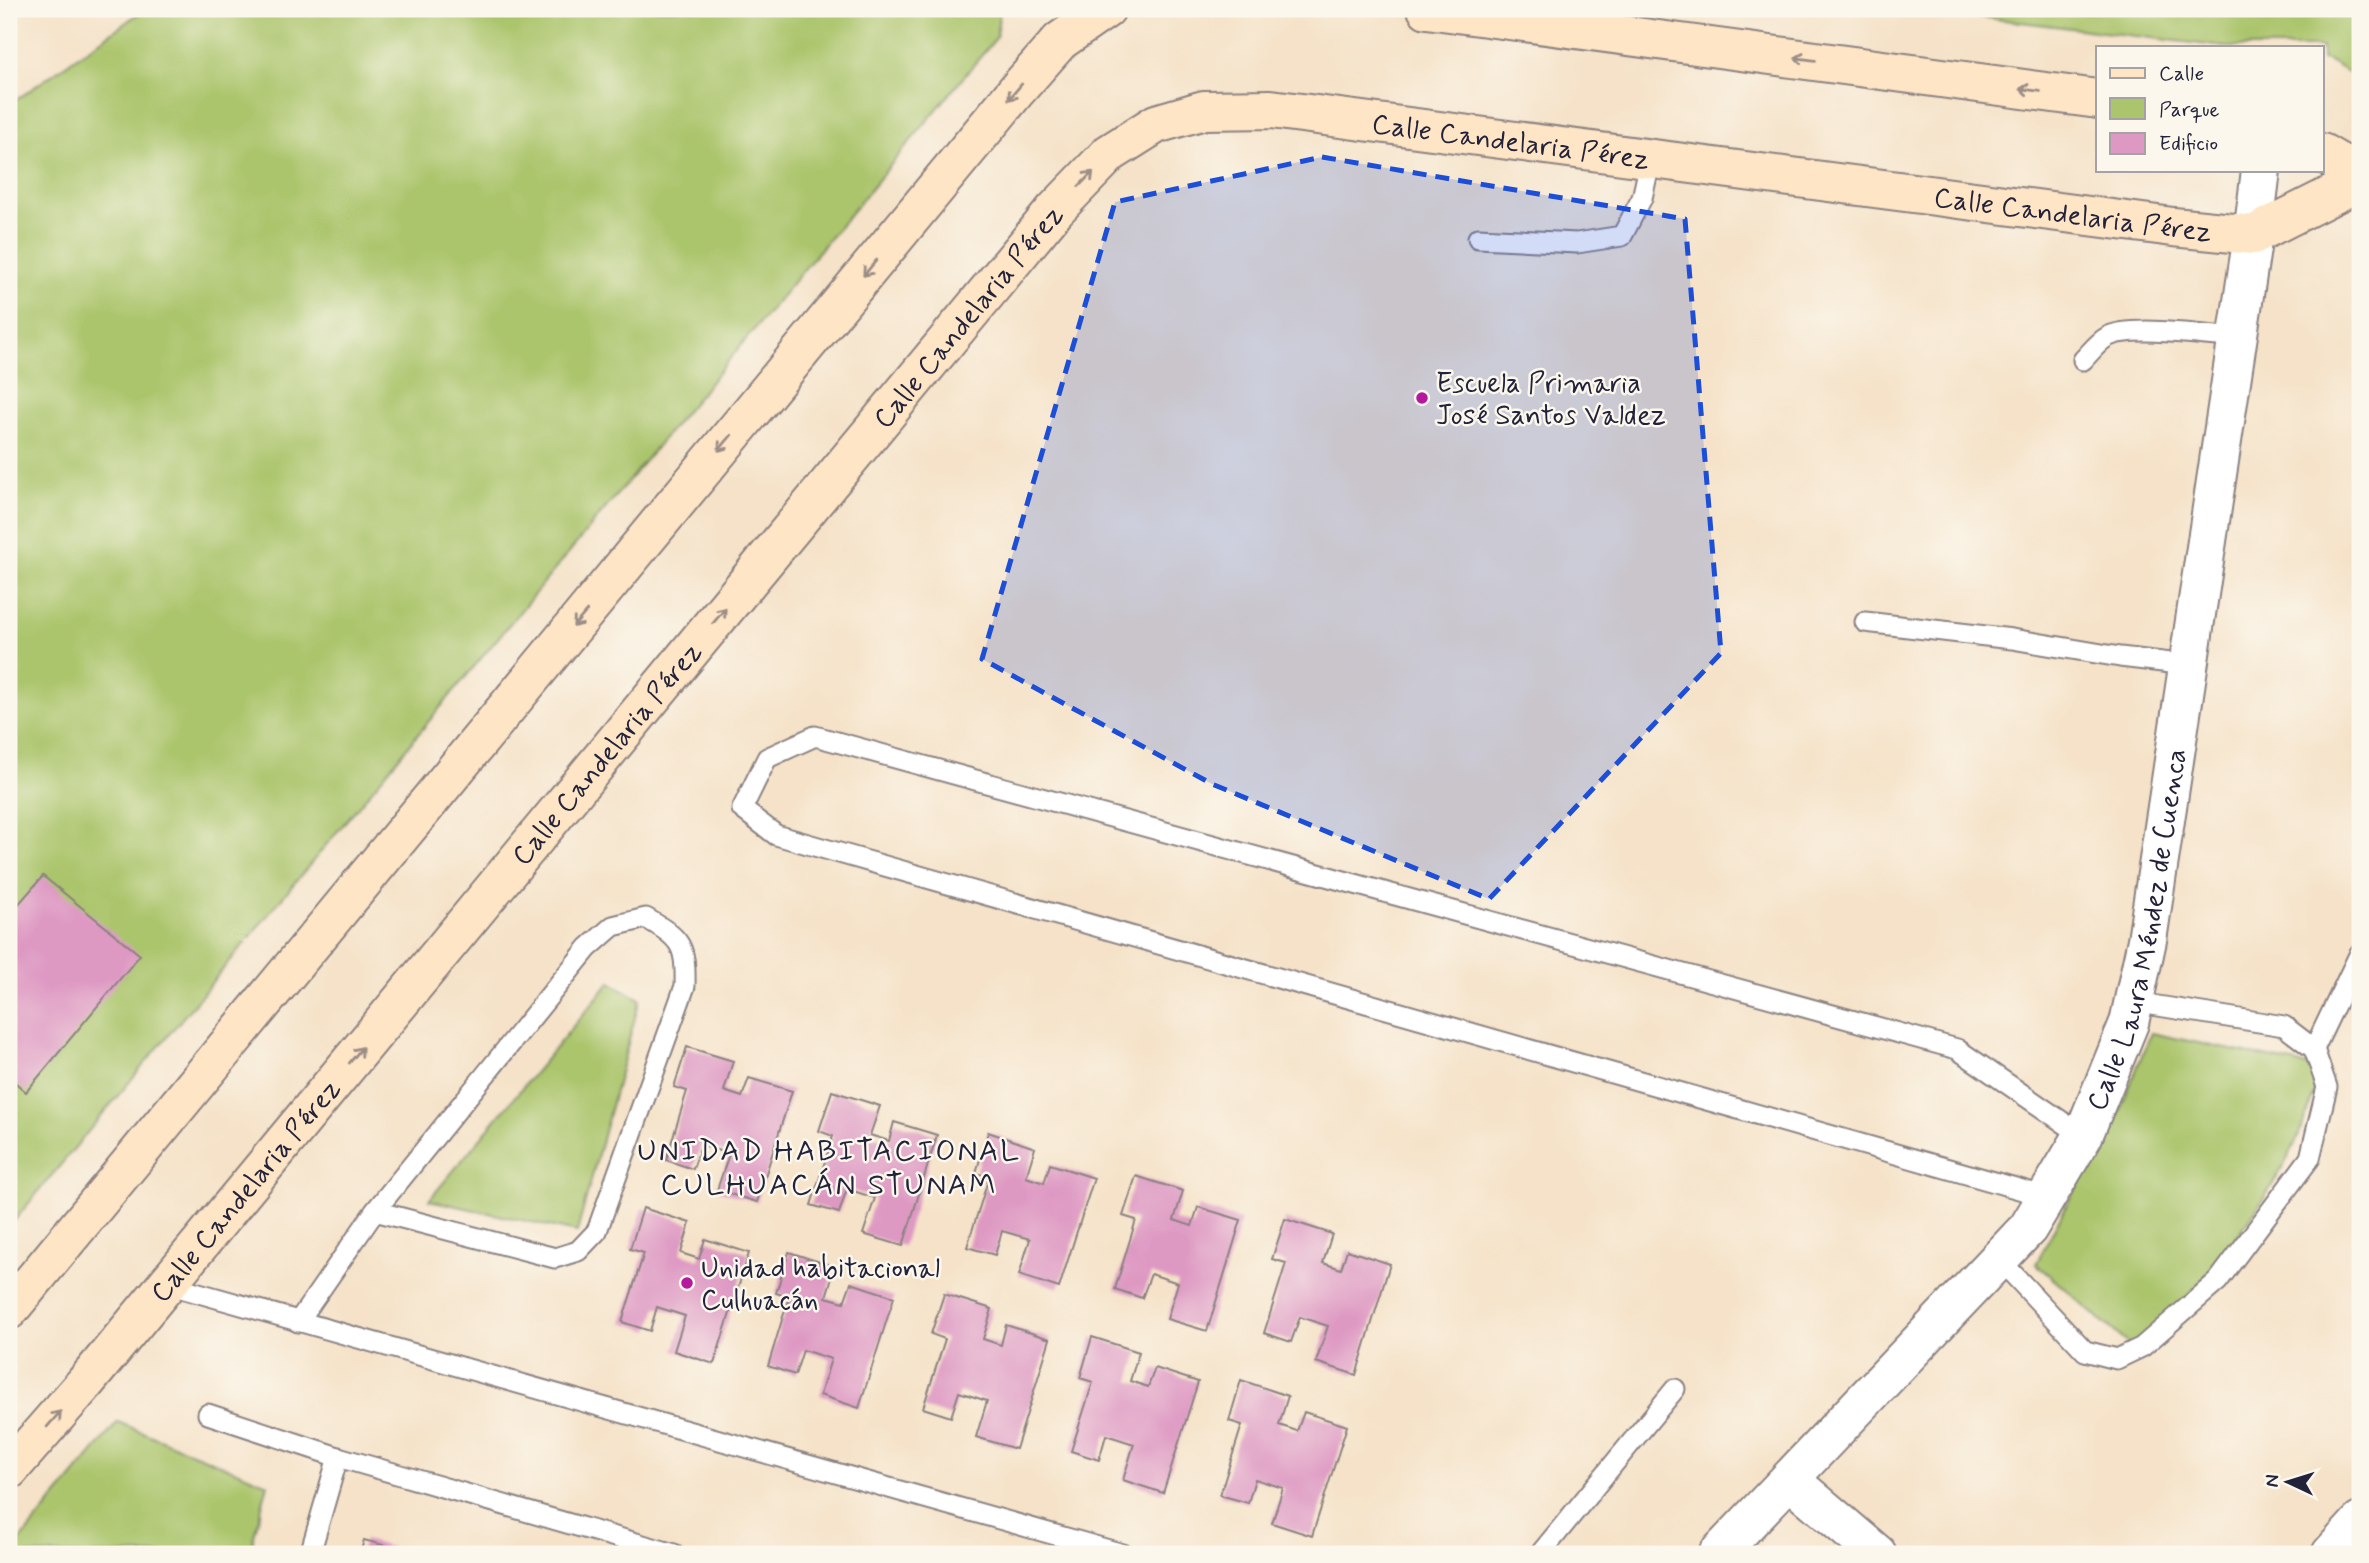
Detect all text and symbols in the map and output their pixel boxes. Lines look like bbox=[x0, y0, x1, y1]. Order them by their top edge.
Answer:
legend bbox=[2096, 46, 2324, 172]
one-way arrow bbox=[1794, 53, 1816, 66]
text: Calle bbox=[2159, 60, 2204, 88]
one-way arrow bbox=[1007, 83, 1023, 101]
one-way arrow bbox=[2019, 83, 2042, 96]
text: Parque bbox=[2159, 96, 2220, 124]
street label: Calle Candelaria Pérez bbox=[1369, 106, 1651, 179]
text: Edificio bbox=[2159, 130, 2218, 158]
one-way arrow bbox=[1077, 170, 1094, 187]
street label: Calle Candelaria Pérez bbox=[1932, 180, 2213, 252]
street label: Calle Candelaria Pérez bbox=[866, 198, 1073, 437]
one-way arrow bbox=[862, 258, 877, 276]
place label: Escuela Primaria José Santos Valdez bbox=[1436, 366, 1666, 435]
marker: Escuela Primaria José Santos Valdez bbox=[1414, 390, 1430, 406]
one-way arrow bbox=[717, 434, 733, 452]
one-way arrow bbox=[711, 607, 727, 625]
one-way arrow bbox=[572, 609, 588, 627]
street label: Calle Candelaria Pérez bbox=[505, 635, 711, 874]
street label: Calle Laura Méndez de Cuenca bbox=[2079, 746, 2197, 1117]
one-way arrow bbox=[348, 1047, 364, 1065]
street label: Calle Candelaria Pérez bbox=[143, 1072, 350, 1311]
district label: UNIDAD HABITACIONAL CULHUACÁN STUNAM bbox=[637, 1132, 1021, 1205]
place label: Unidad habitacional Culhuacán bbox=[701, 1251, 940, 1320]
marker: Unidad habitacional Culhuacán bbox=[679, 1275, 695, 1291]
one-way arrow bbox=[46, 1410, 62, 1428]
north arrow bbox=[2254, 1448, 2324, 1518]
text: N bbox=[2260, 1474, 2285, 1488]

